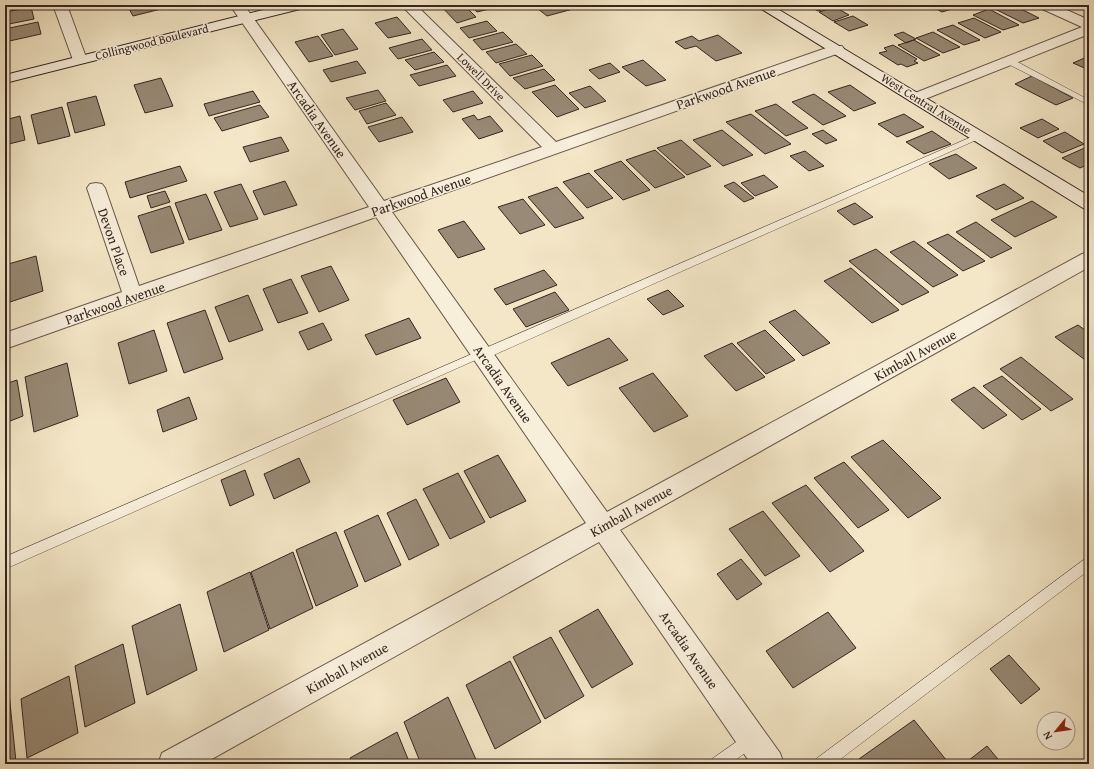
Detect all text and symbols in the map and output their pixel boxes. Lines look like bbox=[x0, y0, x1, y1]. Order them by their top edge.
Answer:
street label: Collingwood Boulevard bbox=[93, 19, 211, 64]
street label: Lowell Drive bbox=[453, 49, 510, 105]
street label: Parkwood Avenue bbox=[673, 61, 779, 114]
street label: West Central Avenue bbox=[878, 69, 975, 138]
street label: Arcadia Avenue bbox=[283, 76, 352, 162]
street label: Parkwood Avenue bbox=[368, 168, 474, 221]
street label: Devon Place bbox=[93, 205, 135, 279]
street label: Parkwood Avenue bbox=[62, 276, 168, 329]
street label: Kimball Avenue bbox=[870, 324, 960, 386]
street label: Arcadia Avenue bbox=[469, 341, 538, 427]
street label: Kimball Avenue bbox=[586, 480, 676, 542]
street label: Arcadia Avenue bbox=[655, 607, 724, 693]
street label: Kimball Avenue bbox=[302, 637, 392, 699]
north arrow bbox=[1036, 711, 1076, 751]
text: N bbox=[1038, 728, 1056, 743]

